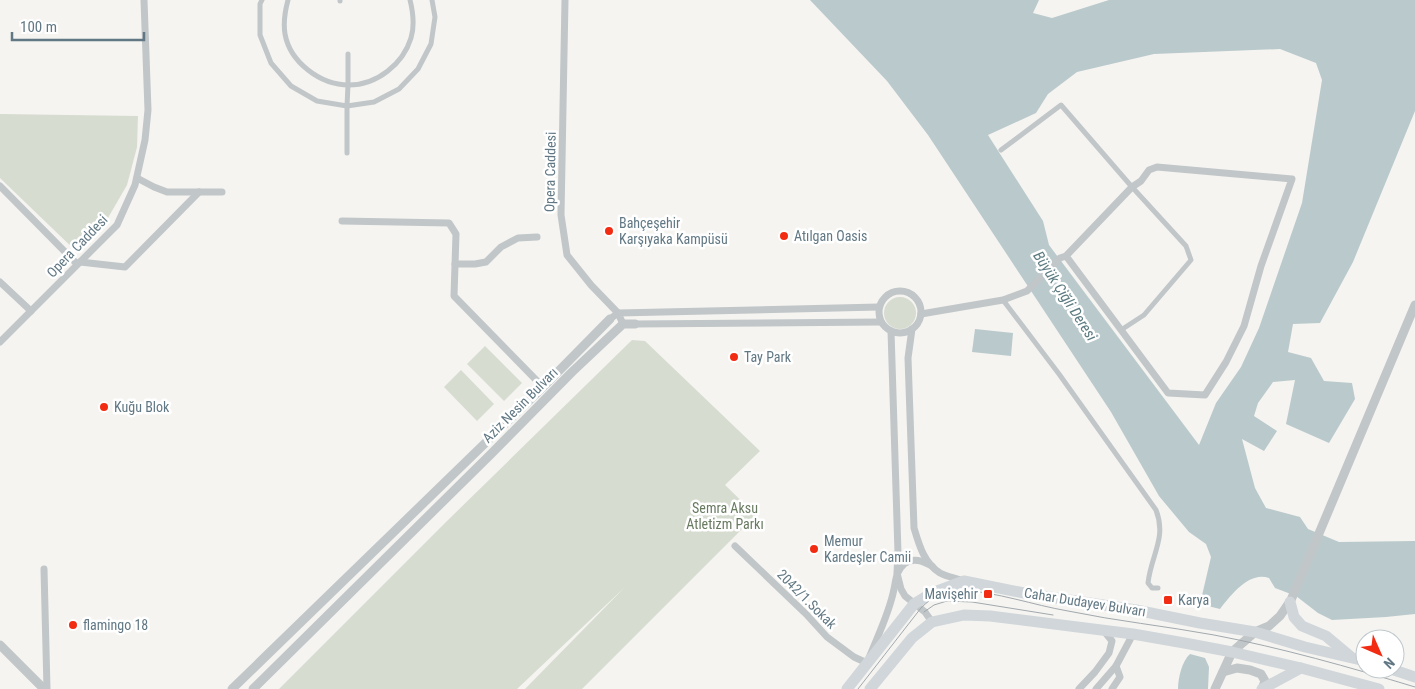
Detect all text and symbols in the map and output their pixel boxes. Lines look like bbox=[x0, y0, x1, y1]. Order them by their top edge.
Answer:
scale bar bbox=[12, 10, 145, 42]
text: 100 m bbox=[20, 18, 57, 36]
street label: Opera Caddesi bbox=[541, 132, 559, 212]
street label: Opera Caddesi bbox=[43, 211, 111, 281]
place label: Bahçeşehir Karşıyaka Kampüsü bbox=[619, 215, 728, 247]
marker: Bahçeşehir Karşıyaka Kampüsü bbox=[603, 225, 615, 237]
place label: Atılgan Oasis bbox=[794, 228, 867, 244]
marker: Atılgan Oasis bbox=[778, 230, 790, 242]
water label: Büyük Çiğli Deresi bbox=[1029, 248, 1101, 345]
place label: Tay Park bbox=[744, 349, 792, 365]
marker: Tay Park bbox=[728, 351, 740, 363]
street label: Aziz Nesin Bulvarı bbox=[479, 364, 561, 446]
place label: Kuğu Blok bbox=[114, 399, 170, 415]
marker: Kuğu Blok bbox=[98, 401, 110, 413]
park label: Semra Aksu Atletizm Parkı bbox=[686, 500, 764, 532]
place label: Memur Kardeşler Camii bbox=[824, 533, 911, 565]
marker: Memur Kardeşler Camii bbox=[808, 543, 820, 555]
street label: 2042/1.Sokak bbox=[774, 566, 840, 632]
street label: Cahar Dudayev Bulvarı bbox=[1023, 584, 1147, 620]
place label: Mavişehir bbox=[924, 586, 978, 602]
marker: Mavişehir bbox=[982, 588, 994, 600]
place label: Karya bbox=[1178, 592, 1209, 608]
marker: Karya bbox=[1162, 594, 1174, 606]
place label: flamingo 18 bbox=[83, 617, 148, 633]
marker: flamingo 18 bbox=[67, 619, 79, 631]
north arrow bbox=[1355, 629, 1405, 679]
text: N bbox=[1381, 655, 1398, 672]

